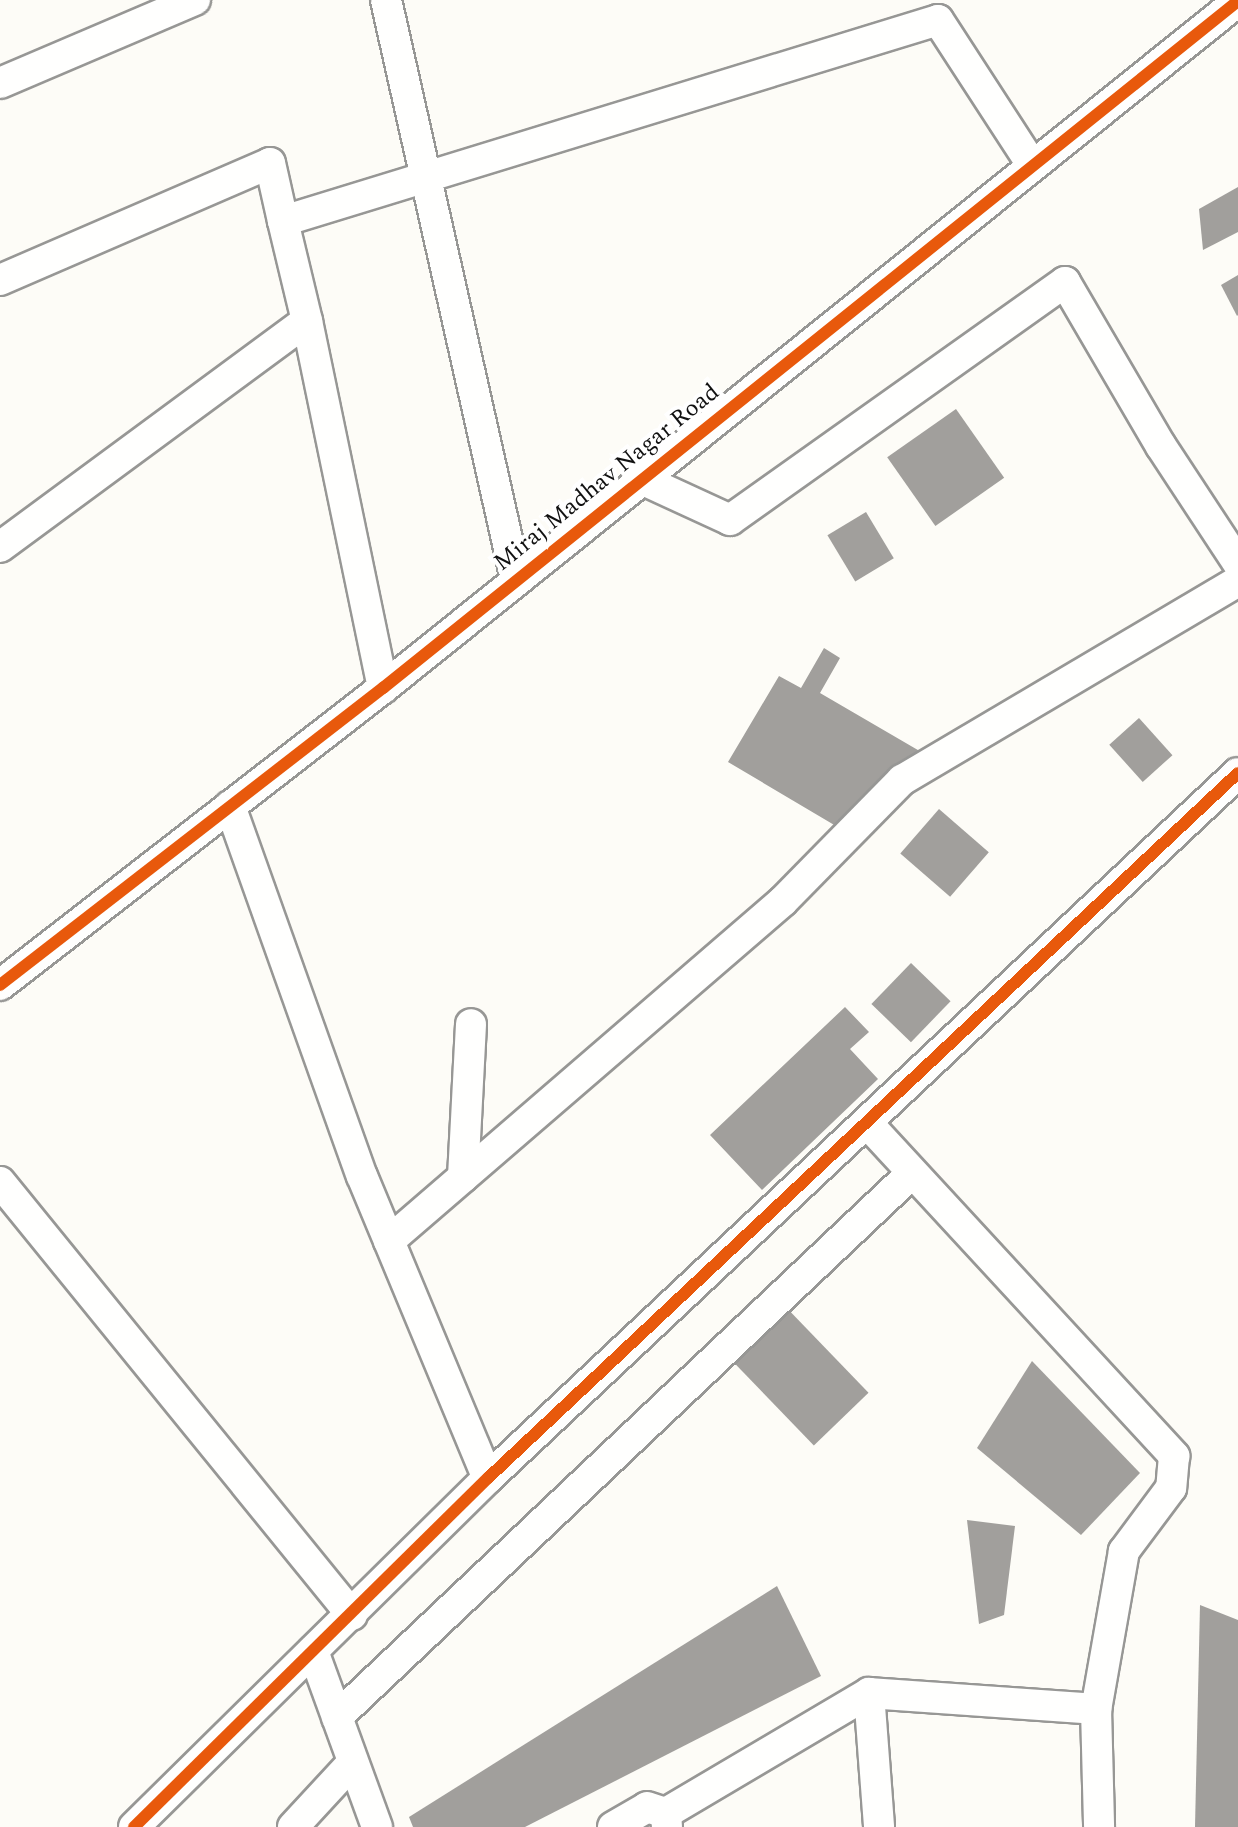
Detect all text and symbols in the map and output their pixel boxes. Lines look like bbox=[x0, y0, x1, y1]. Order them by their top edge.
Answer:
street label: Miraj Madhav Nagar Road bbox=[489, 378, 725, 578]

